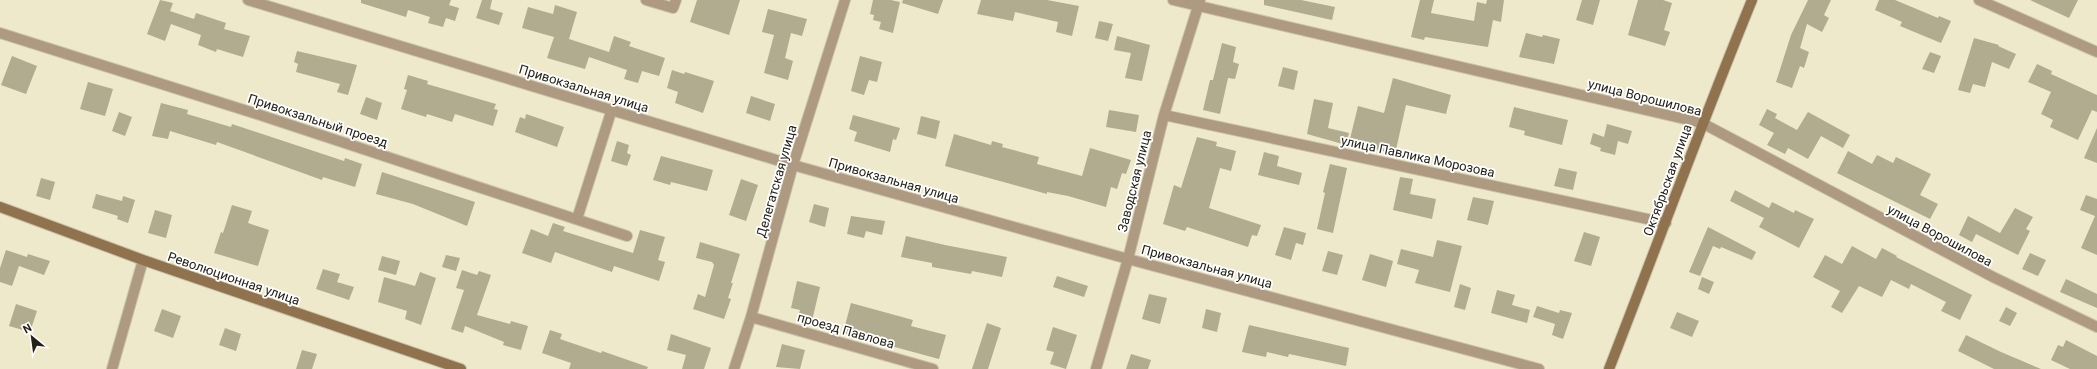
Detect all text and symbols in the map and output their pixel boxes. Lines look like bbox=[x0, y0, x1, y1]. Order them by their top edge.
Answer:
street label: Привокзальная улица bbox=[517, 62, 651, 115]
street label: улица Ворошилова bbox=[1586, 76, 1703, 119]
street label: Привокзальный проезд bbox=[246, 91, 390, 150]
street label: Октябрьская улица bbox=[1640, 122, 1695, 238]
street label: Делегатская улица bbox=[753, 123, 800, 239]
street label: Заводская улица bbox=[1115, 129, 1154, 233]
street label: улица Павлика Морозова bbox=[1340, 133, 1496, 180]
street label: Привокзальная улица bbox=[827, 155, 961, 206]
street label: улица Ворошилова bbox=[1885, 201, 1995, 269]
street label: Привокзальная улица bbox=[1140, 242, 1274, 291]
street label: Революционная улица bbox=[166, 249, 302, 308]
street label: проезд Павлова bbox=[796, 309, 896, 351]
north arrow bbox=[12, 317, 52, 357]
text: N bbox=[21, 321, 34, 336]

